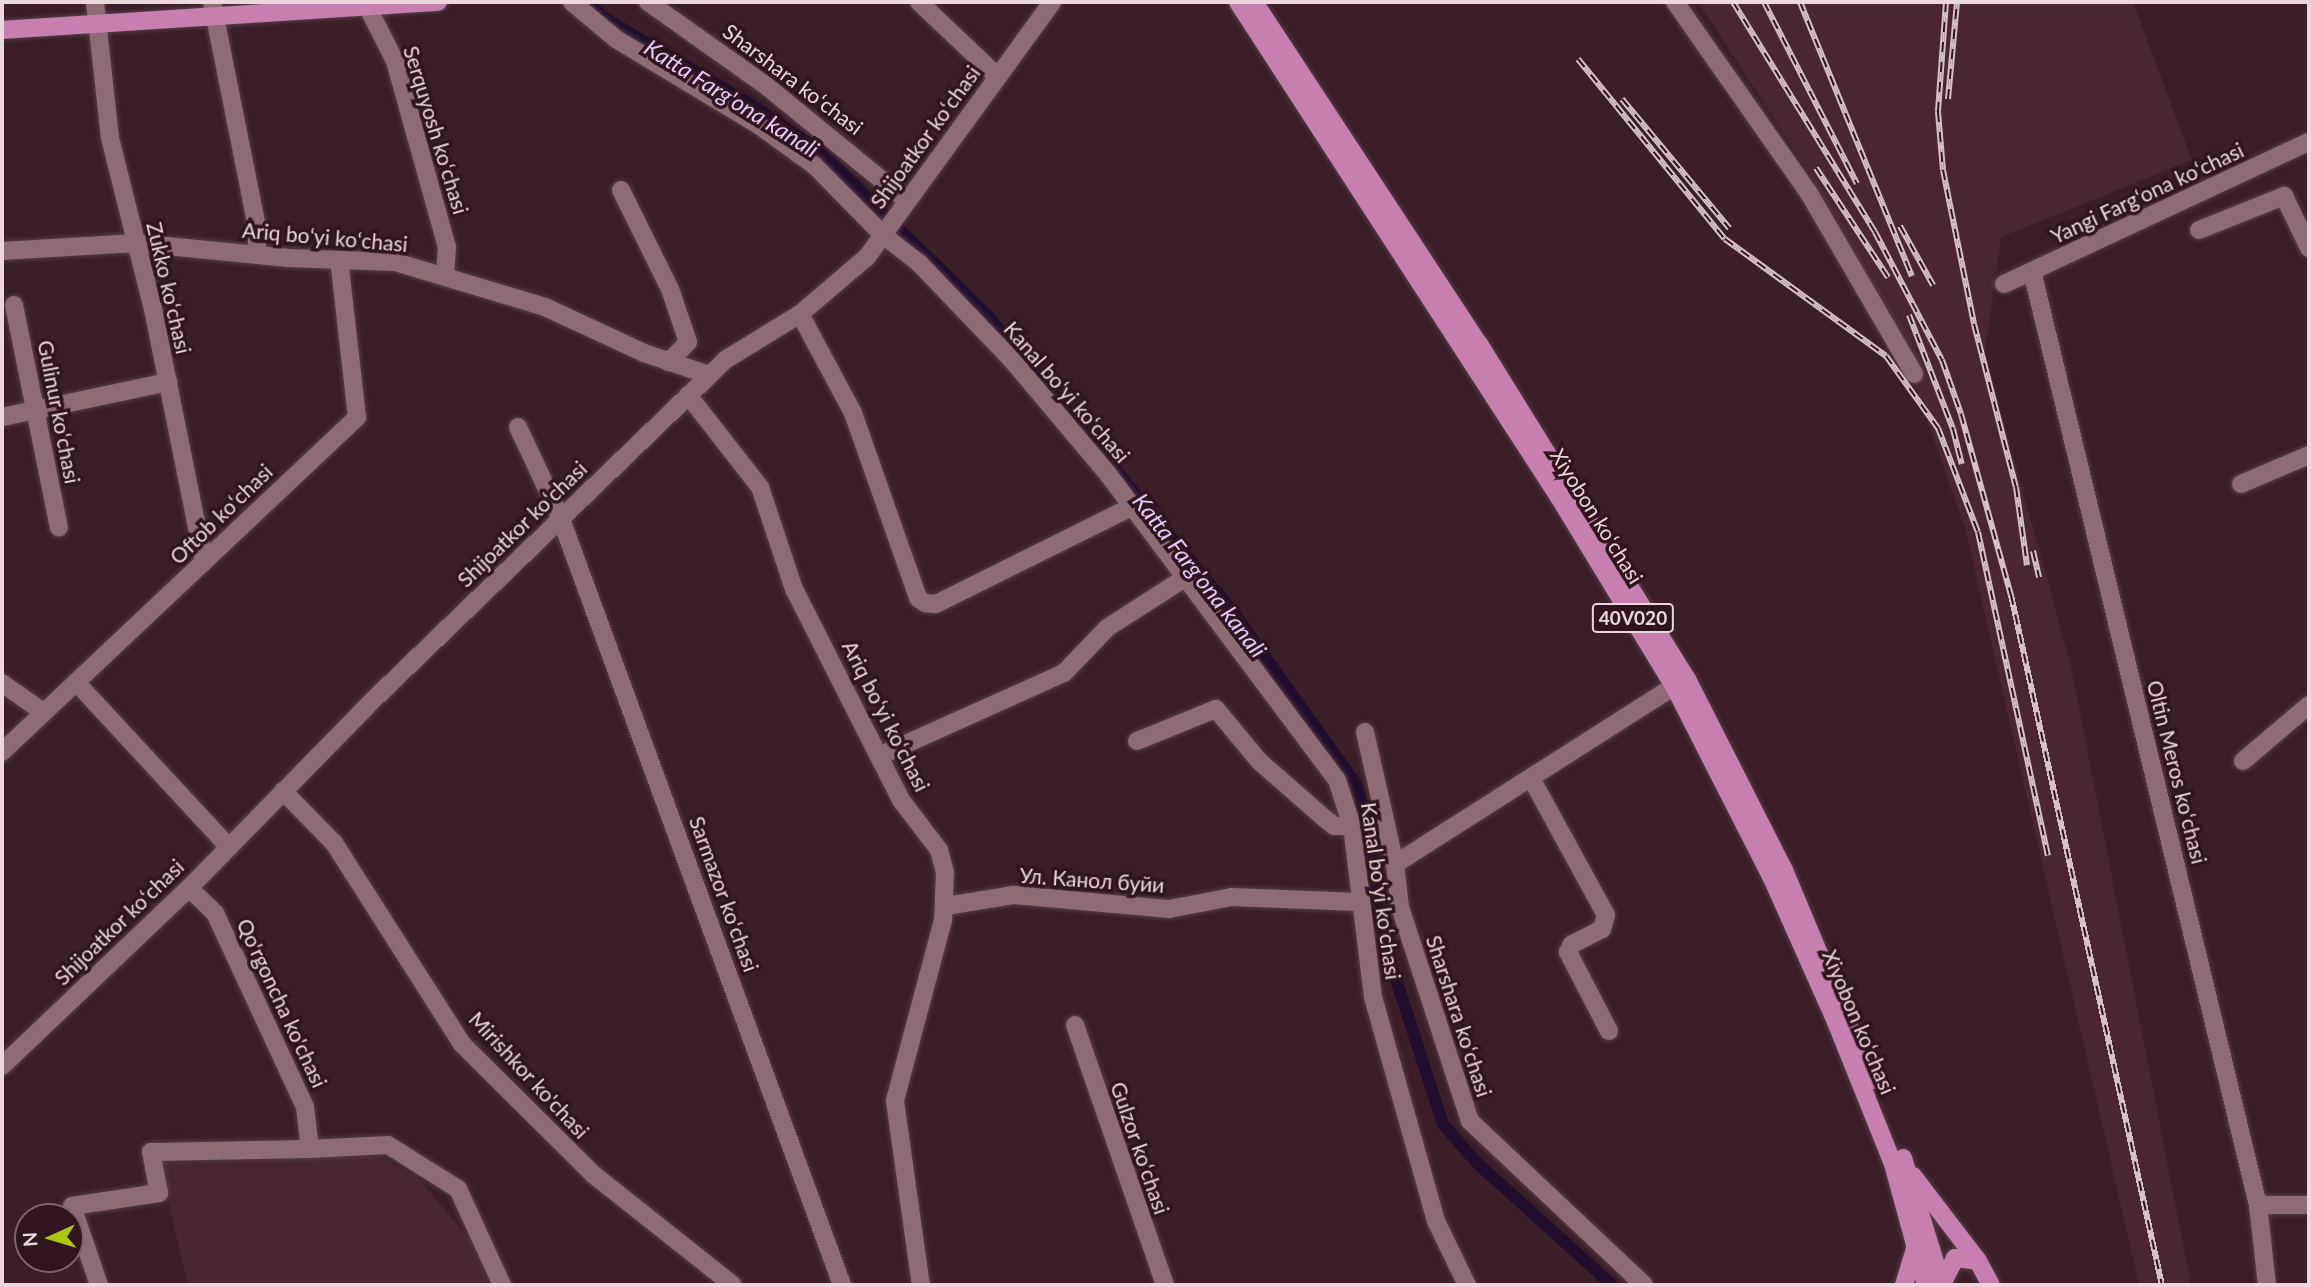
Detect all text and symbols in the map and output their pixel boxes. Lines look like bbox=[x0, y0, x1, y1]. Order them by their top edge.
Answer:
street label: Sharshara koʻchasi bbox=[718, 18, 868, 140]
water label: Katta Farg'ona kanali bbox=[640, 33, 824, 163]
street label: Serquyosh koʻchasi bbox=[398, 43, 474, 217]
street label: Shijoatkor koʻchasi bbox=[865, 61, 985, 213]
street label: Yangi Fargʻona koʻchasi bbox=[2046, 137, 2248, 249]
street label: Ariq boʻyi koʻchasi bbox=[241, 217, 409, 257]
street label: Zukko koʻchasi bbox=[142, 220, 196, 356]
street label: Kanal boʻyi koʻchasi bbox=[999, 316, 1135, 468]
street label: Gulinur koʻchasi bbox=[33, 338, 85, 486]
street label: Xiyobon koʻchasi bbox=[1545, 444, 1649, 588]
street label: Shijoatkor koʻchasi bbox=[452, 456, 592, 592]
street label: Oftob koʻchasi bbox=[164, 459, 278, 569]
water label: Katta Farg'ona kanali bbox=[1127, 488, 1273, 662]
road number: 40V020 bbox=[1591, 603, 1675, 634]
street label: Ariq boʻyi koʻchasi bbox=[837, 636, 935, 796]
street label: Oltin Meros koʻchasi bbox=[2142, 678, 2212, 866]
street label: Kanal boʻyi koʻchasi bbox=[1356, 801, 1406, 981]
street label: Sarmazor koʻchasi bbox=[684, 813, 764, 975]
street label: Shijoatkor koʻchasi bbox=[49, 854, 189, 990]
street label: Ул. Канол буйи bbox=[1019, 862, 1165, 898]
street label: Qo'rgoncha ko'chasi bbox=[232, 915, 332, 1091]
street label: Sharshara koʻchasi bbox=[1421, 932, 1497, 1100]
street label: Xiyobon koʻchasi bbox=[1817, 946, 1901, 1098]
street label: Mirishkor ko'chasi bbox=[464, 1006, 594, 1144]
street label: Gulzor koʻchasi bbox=[1105, 1078, 1175, 1218]
north arrow bbox=[14, 1203, 84, 1273]
text: N bbox=[18, 1231, 42, 1247]

